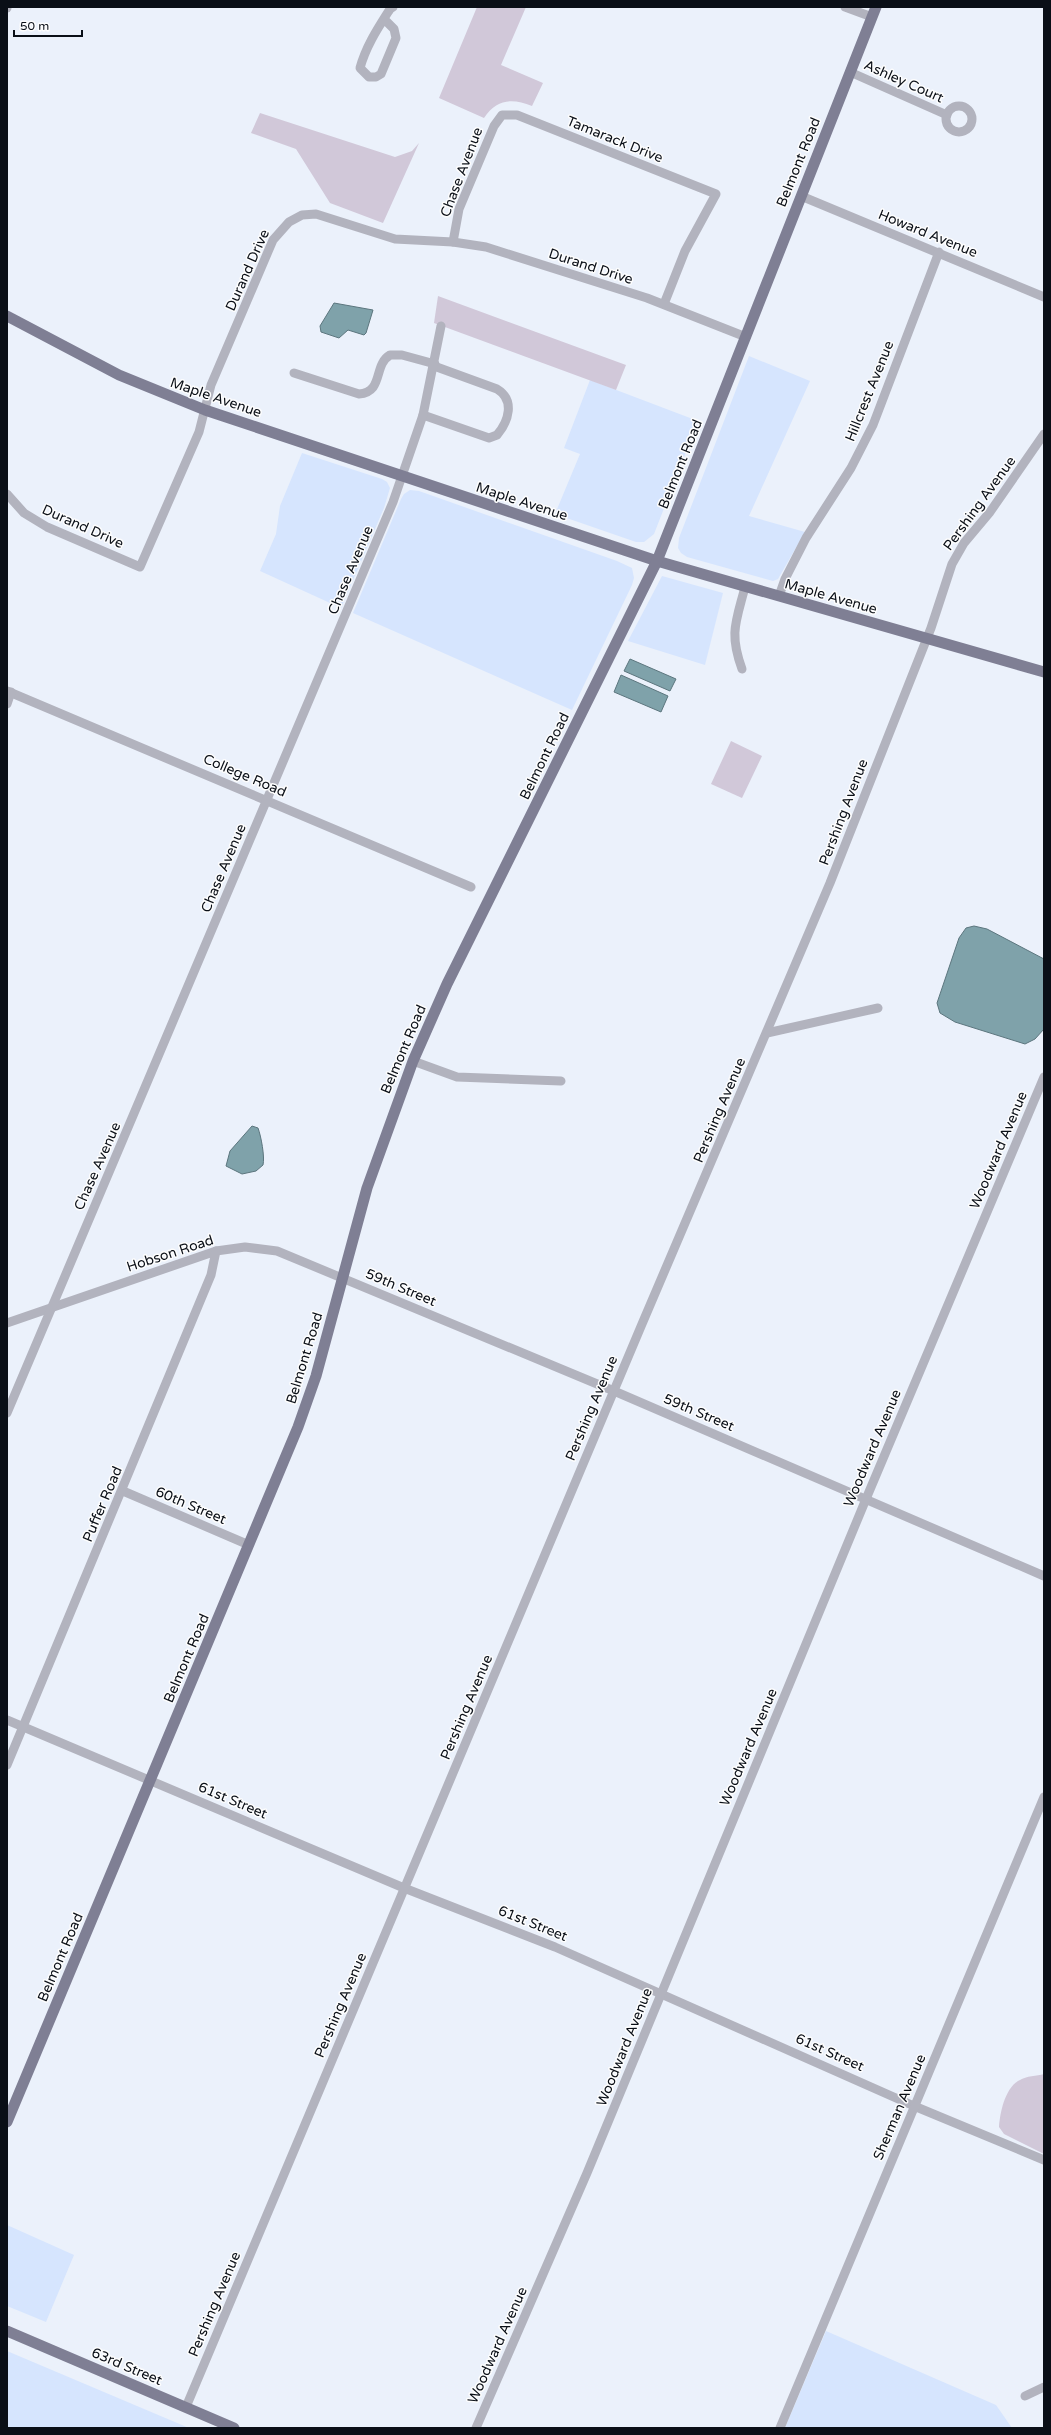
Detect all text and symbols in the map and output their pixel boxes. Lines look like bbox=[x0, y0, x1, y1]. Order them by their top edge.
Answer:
scale bar bbox=[14, 12, 82, 38]
text: 50 m bbox=[20, 19, 49, 33]
street label: Ashley Court bbox=[861, 56, 947, 107]
street label: Tamarack Drive bbox=[564, 112, 666, 167]
street label: Belmont Road bbox=[773, 115, 824, 209]
street label: Chase Avenue bbox=[437, 125, 486, 219]
street label: Howard Avenue bbox=[876, 206, 980, 261]
street label: Durand Drive bbox=[222, 227, 273, 314]
street label: Durand Drive bbox=[547, 245, 635, 288]
street label: Hillcrest Avenue bbox=[842, 338, 897, 444]
street label: Maple Avenue bbox=[168, 374, 264, 421]
street label: Belmont Road bbox=[655, 417, 706, 511]
street label: Pershing Avenue bbox=[940, 453, 1019, 554]
street label: Maple Avenue bbox=[474, 479, 570, 524]
street label: Durand Drive bbox=[39, 501, 126, 552]
street label: Chase Avenue bbox=[324, 523, 377, 617]
street label: Maple Avenue bbox=[783, 575, 879, 618]
street label: Belmont Road bbox=[516, 710, 573, 803]
street label: College Road bbox=[201, 750, 289, 801]
street label: Pershing Avenue bbox=[815, 757, 872, 868]
street label: Chase Avenue bbox=[197, 821, 250, 915]
street label: Belmont Road bbox=[377, 1002, 430, 1096]
street label: Pershing Avenue bbox=[690, 1055, 749, 1165]
street label: Woodward Avenue bbox=[966, 1089, 1031, 1212]
street label: Chase Avenue bbox=[70, 1120, 124, 1213]
street label: Hobson Road bbox=[125, 1231, 216, 1276]
street label: 59th Street bbox=[363, 1265, 439, 1310]
street label: Belmont Road bbox=[282, 1310, 326, 1406]
street label: Pershing Avenue bbox=[562, 1353, 621, 1463]
street label: Woodward Avenue bbox=[840, 1387, 905, 1510]
street label: 59th Street bbox=[661, 1390, 737, 1435]
street label: Puffer Road bbox=[79, 1464, 126, 1545]
street label: 60th Street bbox=[153, 1483, 229, 1528]
street label: Belmont Road bbox=[160, 1611, 213, 1705]
street label: Pershing Avenue bbox=[437, 1652, 496, 1762]
street label: Woodward Avenue bbox=[716, 1686, 781, 1809]
street label: 61st Street bbox=[196, 1778, 270, 1823]
street label: 61st Street bbox=[496, 1902, 571, 1945]
street label: Belmont Road bbox=[34, 1910, 87, 2004]
street label: Pershing Avenue bbox=[311, 1950, 370, 2060]
street label: Woodward Avenue bbox=[593, 1986, 656, 2109]
street label: 61st Street bbox=[793, 2030, 867, 2075]
street label: Sherman Avenue bbox=[869, 2052, 929, 2163]
street label: Pershing Avenue bbox=[185, 2249, 244, 2359]
street label: Woodward Avenue bbox=[464, 2284, 531, 2406]
street label: 63rd Street bbox=[89, 2344, 165, 2389]

